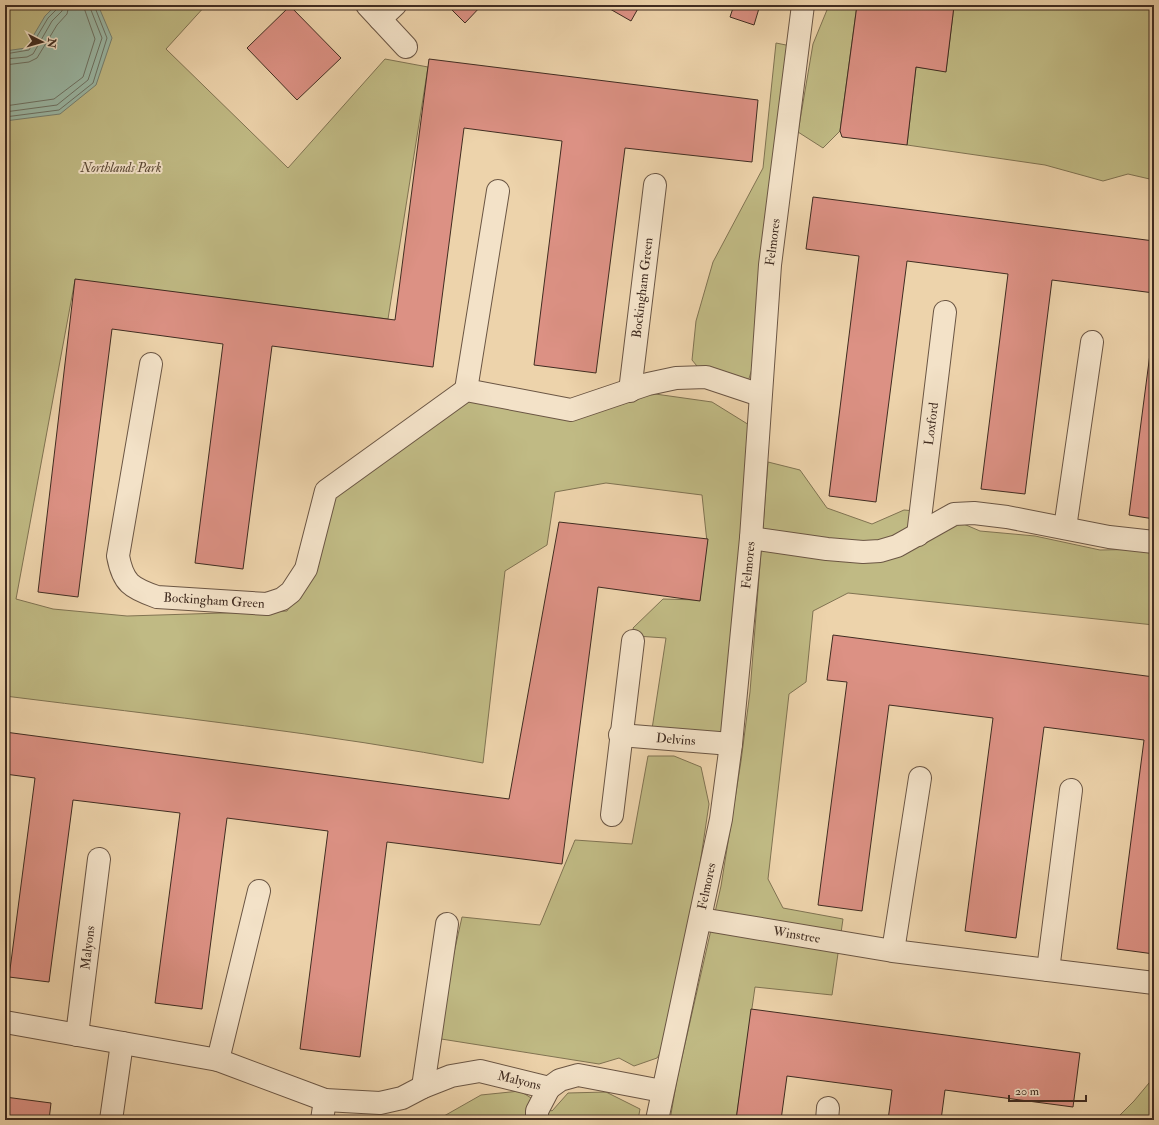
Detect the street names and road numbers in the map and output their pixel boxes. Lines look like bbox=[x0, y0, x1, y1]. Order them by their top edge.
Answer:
street label: Felmores bbox=[762, 217, 784, 267]
street label: Bockingham Green bbox=[628, 236, 657, 339]
street label: Loxford bbox=[921, 401, 942, 446]
street label: Felmores bbox=[738, 540, 759, 590]
street label: Bockingham Green bbox=[163, 589, 265, 612]
street label: Delvins bbox=[655, 730, 697, 749]
street label: Felmores bbox=[694, 861, 720, 911]
street label: Winstree bbox=[771, 923, 822, 947]
street label: Malyons bbox=[77, 924, 99, 971]
street label: Malyons bbox=[496, 1068, 543, 1094]

